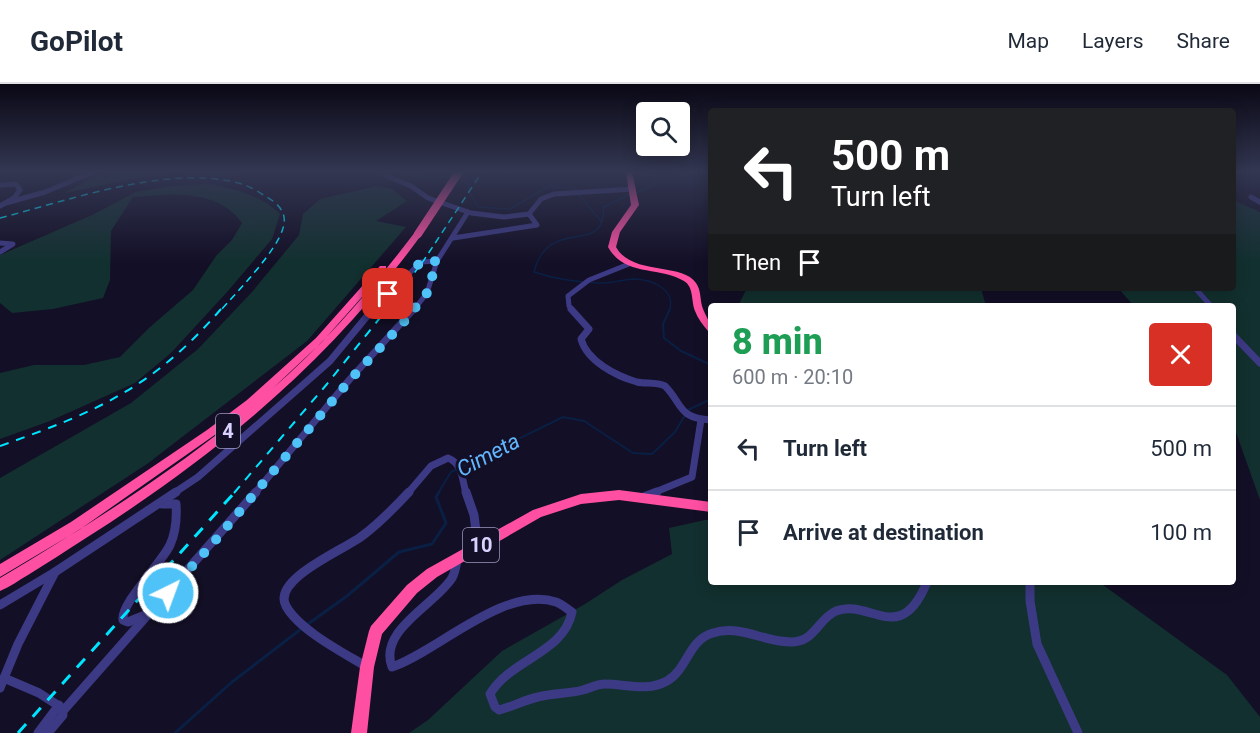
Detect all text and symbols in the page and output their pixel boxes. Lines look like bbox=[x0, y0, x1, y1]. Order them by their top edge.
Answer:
text: GoPilot bbox=[30, 25, 123, 58]
text: Map bbox=[1007, 29, 1049, 53]
text: Layers bbox=[1082, 29, 1143, 53]
text: Share bbox=[1176, 29, 1230, 53]
map controls bbox=[636, 102, 690, 156]
button: search bbox=[636, 102, 690, 156]
text: 500 m bbox=[831, 131, 950, 180]
icon: left bbox=[732, 132, 810, 210]
text: Turn left bbox=[831, 181, 931, 213]
icon: arrive bbox=[793, 246, 826, 279]
text: Then bbox=[732, 250, 781, 275]
pin bbox=[362, 268, 413, 319]
icon: arrive bbox=[371, 277, 404, 310]
text: 8 min bbox=[732, 321, 823, 363]
button: close bbox=[1149, 323, 1212, 386]
text: 600 m · 20:10 bbox=[732, 365, 853, 389]
road number: 4 bbox=[216, 414, 240, 448]
water label: Cimeta bbox=[452, 428, 524, 482]
icon: left bbox=[732, 432, 765, 465]
text: Turn left bbox=[783, 436, 867, 461]
text: 500 m bbox=[1150, 436, 1212, 461]
icon: arrive bbox=[732, 516, 765, 549]
text: Arrive at destination bbox=[783, 520, 984, 545]
text: 100 m bbox=[1150, 520, 1212, 545]
road number: 10 bbox=[463, 528, 499, 562]
position arrow bbox=[136, 561, 200, 625]

